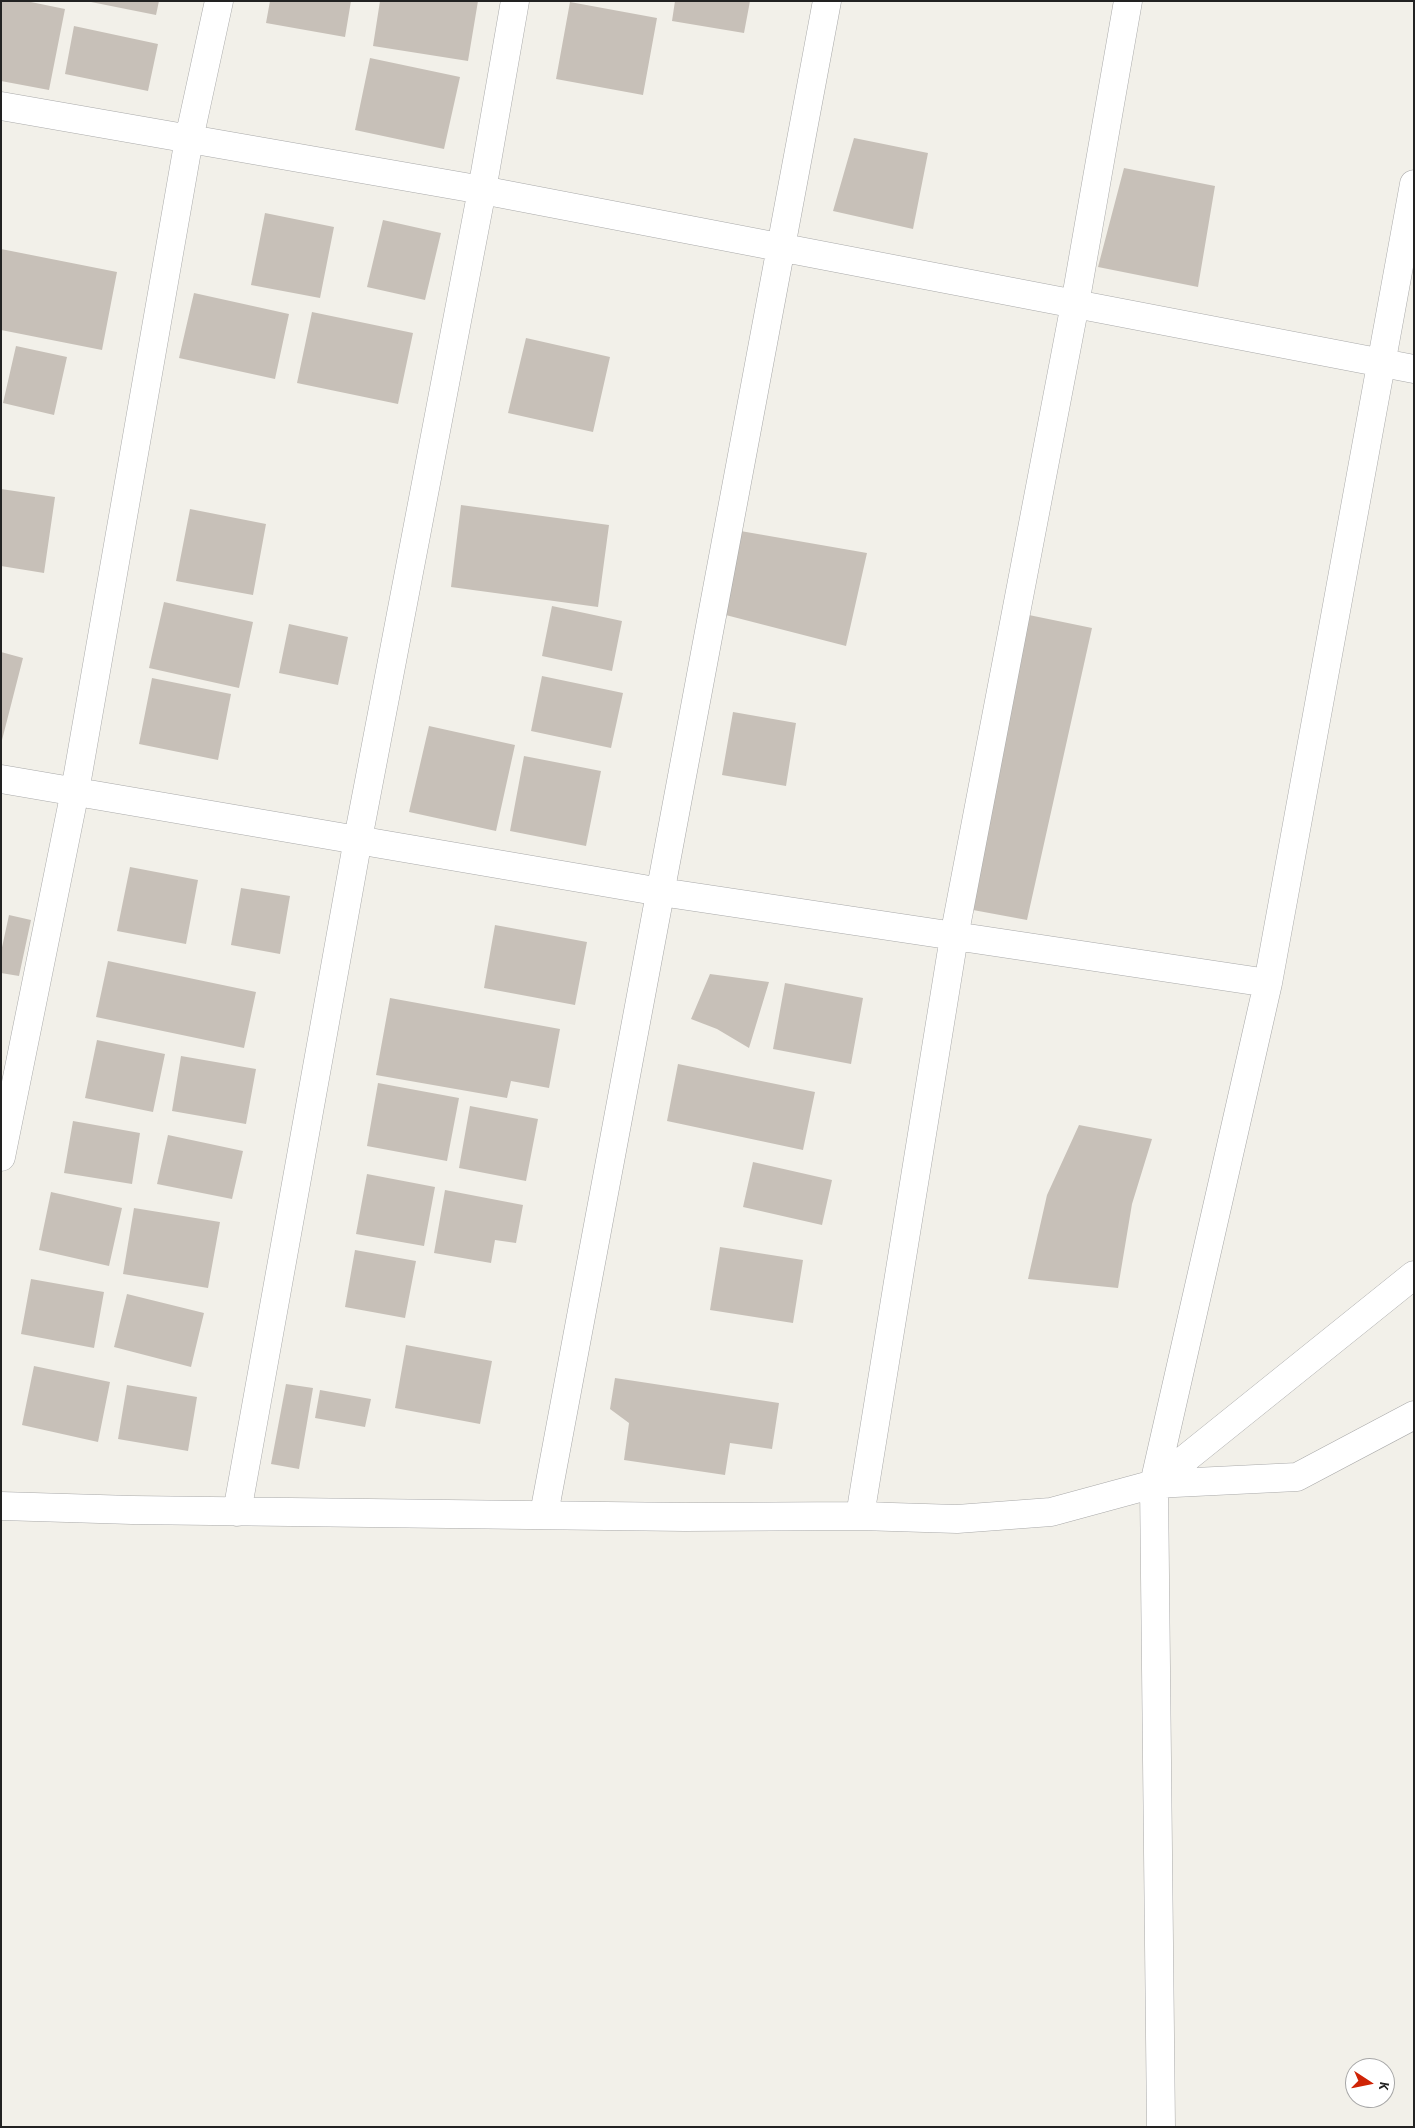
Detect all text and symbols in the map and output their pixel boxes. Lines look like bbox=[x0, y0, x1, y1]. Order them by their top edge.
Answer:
north arrow bbox=[1345, 2058, 1395, 2108]
text: K bbox=[1376, 2080, 1391, 2091]

